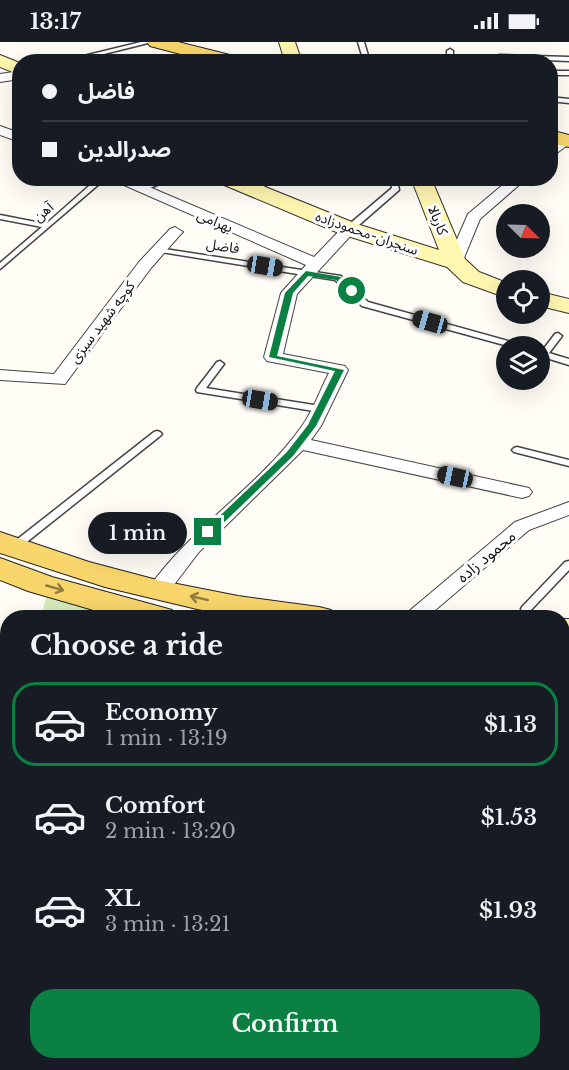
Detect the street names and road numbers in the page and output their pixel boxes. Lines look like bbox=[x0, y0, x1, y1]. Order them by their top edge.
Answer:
street label: آهن bbox=[29, 198, 58, 226]
street label: کاربالا bbox=[424, 202, 452, 238]
street label: بهرامی bbox=[194, 205, 236, 237]
street label: سنجران-محمودزاده bbox=[313, 207, 421, 259]
street label: فاضل bbox=[205, 235, 241, 257]
street label: کوچه شهید سبزی bbox=[65, 277, 140, 367]
street label: محمود زاده bbox=[452, 526, 520, 586]

